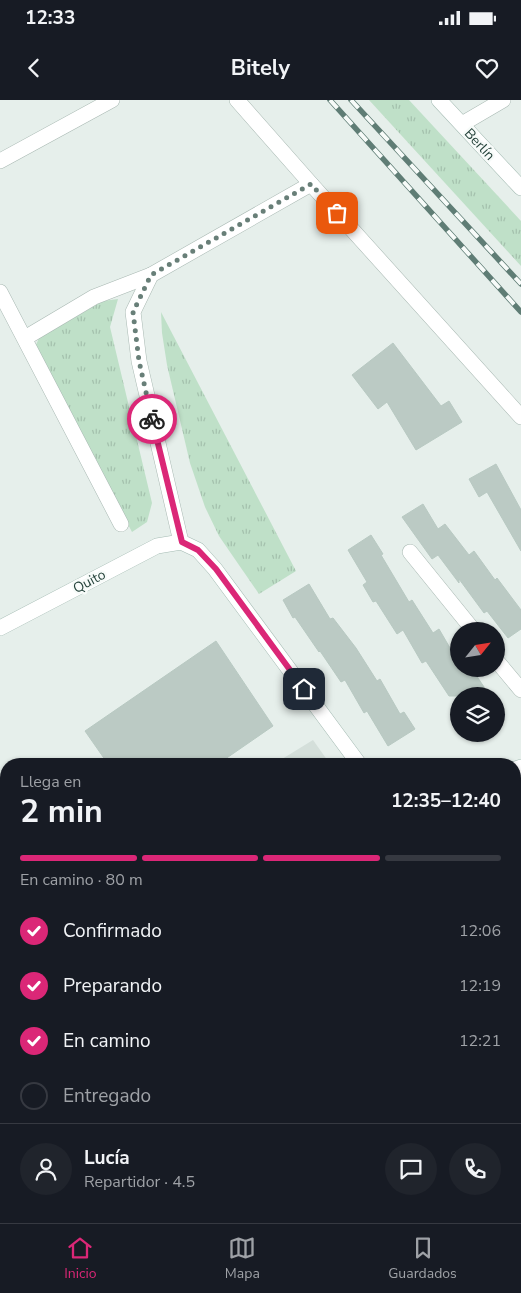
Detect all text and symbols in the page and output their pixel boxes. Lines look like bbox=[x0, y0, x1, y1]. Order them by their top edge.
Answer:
text: 12:33 bbox=[25, 5, 75, 31]
text: Bitely bbox=[231, 53, 290, 83]
icon: back bbox=[20, 54, 48, 82]
icon: heart bbox=[473, 54, 501, 82]
street label: Berlín bbox=[460, 124, 499, 164]
pin bbox=[316, 192, 358, 234]
icon: bag bbox=[323, 199, 351, 227]
courier bbox=[127, 394, 177, 444]
icon: bike bbox=[138, 405, 166, 433]
street label: Quito bbox=[70, 565, 109, 598]
north arrow bbox=[450, 622, 505, 678]
map controls bbox=[450, 622, 505, 742]
pin bbox=[283, 668, 325, 710]
icon: home bbox=[290, 675, 318, 703]
button: layers bbox=[450, 687, 505, 742]
text: Llega en bbox=[20, 771, 81, 793]
text: 12:35–12:40 bbox=[391, 788, 501, 814]
text: 2 min bbox=[20, 790, 103, 833]
text: En camino · 80 m bbox=[20, 869, 143, 891]
icon: check bbox=[20, 917, 48, 945]
text: Confirmado bbox=[63, 918, 162, 944]
text: 12:06 bbox=[459, 920, 501, 942]
icon: check bbox=[20, 972, 48, 1000]
text: Preparando bbox=[63, 973, 162, 999]
text: 12:19 bbox=[459, 975, 501, 997]
icon: check bbox=[20, 1027, 48, 1055]
text: En camino bbox=[63, 1028, 151, 1054]
text: 12:21 bbox=[459, 1030, 501, 1052]
text: Entregado bbox=[63, 1083, 151, 1109]
button: person bbox=[20, 1143, 72, 1195]
button: chat bbox=[385, 1143, 437, 1195]
button: phone bbox=[449, 1143, 501, 1195]
text: Lucía bbox=[84, 1145, 130, 1171]
text: Repartidor · 4.5 bbox=[84, 1171, 195, 1193]
tab: Inicio bbox=[64, 1234, 96, 1283]
tab: Mapa bbox=[225, 1234, 260, 1283]
tab: Guardados bbox=[388, 1234, 457, 1283]

